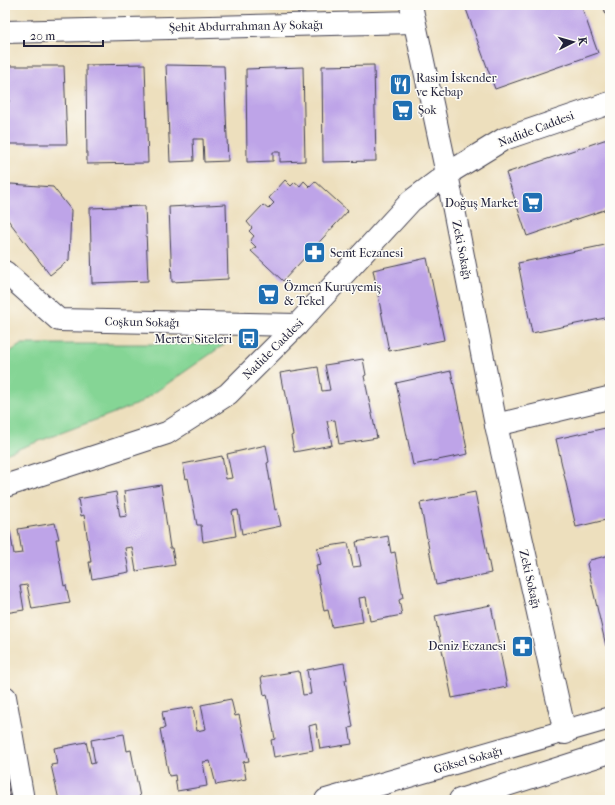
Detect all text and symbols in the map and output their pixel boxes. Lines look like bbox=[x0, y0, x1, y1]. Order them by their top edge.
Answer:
street label: Şehit Abdurrahman Ay Sokağı bbox=[169, 18, 324, 34]
scale bar bbox=[24, 22, 103, 48]
north arrow bbox=[553, 22, 593, 62]
text: 20 m bbox=[30, 29, 55, 43]
text: K bbox=[576, 36, 589, 47]
place label: Rasim İskender ve Kebap bbox=[416, 70, 497, 99]
restaurant icon: Rasim İskender ve Kebap bbox=[388, 72, 414, 98]
supermarket icon: Şok bbox=[390, 97, 416, 123]
place label: Şok bbox=[418, 103, 437, 117]
street label: Nadide Caddesi bbox=[496, 108, 576, 150]
supermarket icon: Doğuş Market bbox=[520, 190, 546, 216]
place label: Doğuş Market bbox=[445, 196, 519, 211]
street label: Zeki Sokağı bbox=[449, 219, 475, 281]
pharmacy icon: Semt Eczanesi bbox=[301, 240, 327, 266]
place label: Semt Eczanesi bbox=[330, 246, 404, 260]
place label: Özmen Kuruyemiş & Tekel bbox=[284, 279, 382, 308]
supermarket icon: Özmen Kuruyemiş & Tekel bbox=[256, 281, 282, 307]
street label: Coşkun Sokağı bbox=[104, 314, 180, 331]
street label: Nadide Caddesi bbox=[240, 315, 307, 382]
bus stop icon: Merter Siteleri bbox=[235, 326, 261, 352]
place label: Merter Siteleri bbox=[155, 332, 232, 346]
street label: Zeki Sokağı bbox=[516, 548, 544, 610]
pharmacy icon: Deniz Eczanesi bbox=[509, 633, 535, 659]
place label: Deniz Eczanesi bbox=[428, 639, 506, 653]
street label: Göksel Sokağı bbox=[432, 743, 504, 776]

